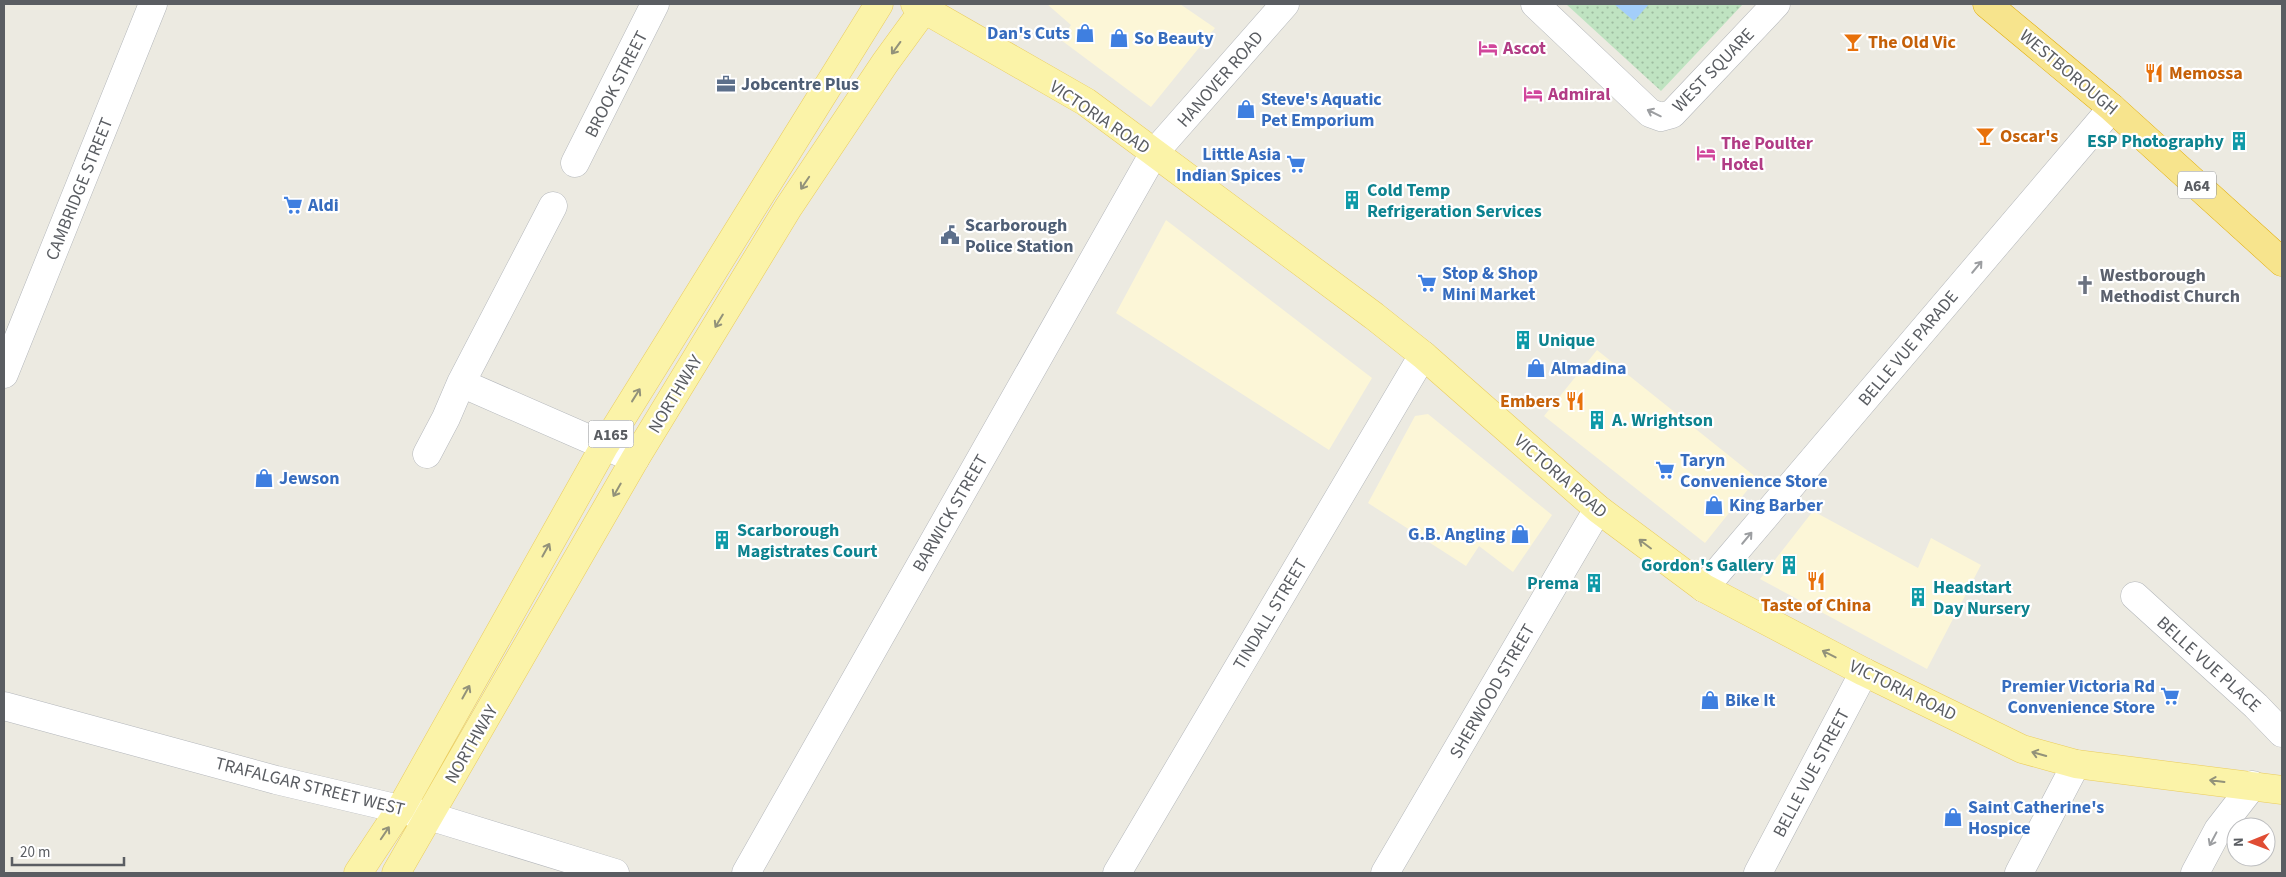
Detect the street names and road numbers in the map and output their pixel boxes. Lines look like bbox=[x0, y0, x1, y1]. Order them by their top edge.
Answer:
street label: WEST SQUARE bbox=[1667, 23, 1760, 118]
street label: WESTBOROUGH bbox=[2014, 24, 2123, 121]
street label: BROOK STREET bbox=[579, 26, 654, 142]
street label: HANOVER ROAD bbox=[1171, 26, 1269, 133]
street label: VICTORIA ROAD bbox=[1044, 75, 1155, 160]
street label: CAMBRIDGE STREET bbox=[39, 114, 120, 264]
road number: A64 bbox=[2178, 172, 2216, 198]
street label: BELLE VUE PARADE bbox=[1853, 285, 1964, 412]
street label: NORTHWAY bbox=[642, 350, 709, 438]
road number: A165 bbox=[588, 420, 634, 448]
street label: VICTORIA ROAD bbox=[1509, 429, 1613, 524]
street label: BARWICK STREET bbox=[907, 450, 994, 577]
street label: TINDALL STREET bbox=[1227, 554, 1314, 675]
street label: BELLE VUE PLACE bbox=[2151, 611, 2266, 718]
street label: SHERWOOD STREET bbox=[1444, 619, 1541, 763]
street label: VICTORIA ROAD bbox=[1845, 654, 1961, 727]
street label: NORTHWAY bbox=[439, 700, 504, 788]
street label: BELLE VUE STREET bbox=[1767, 704, 1856, 842]
street label: TRAFALGAR STREET WEST bbox=[213, 751, 408, 822]

